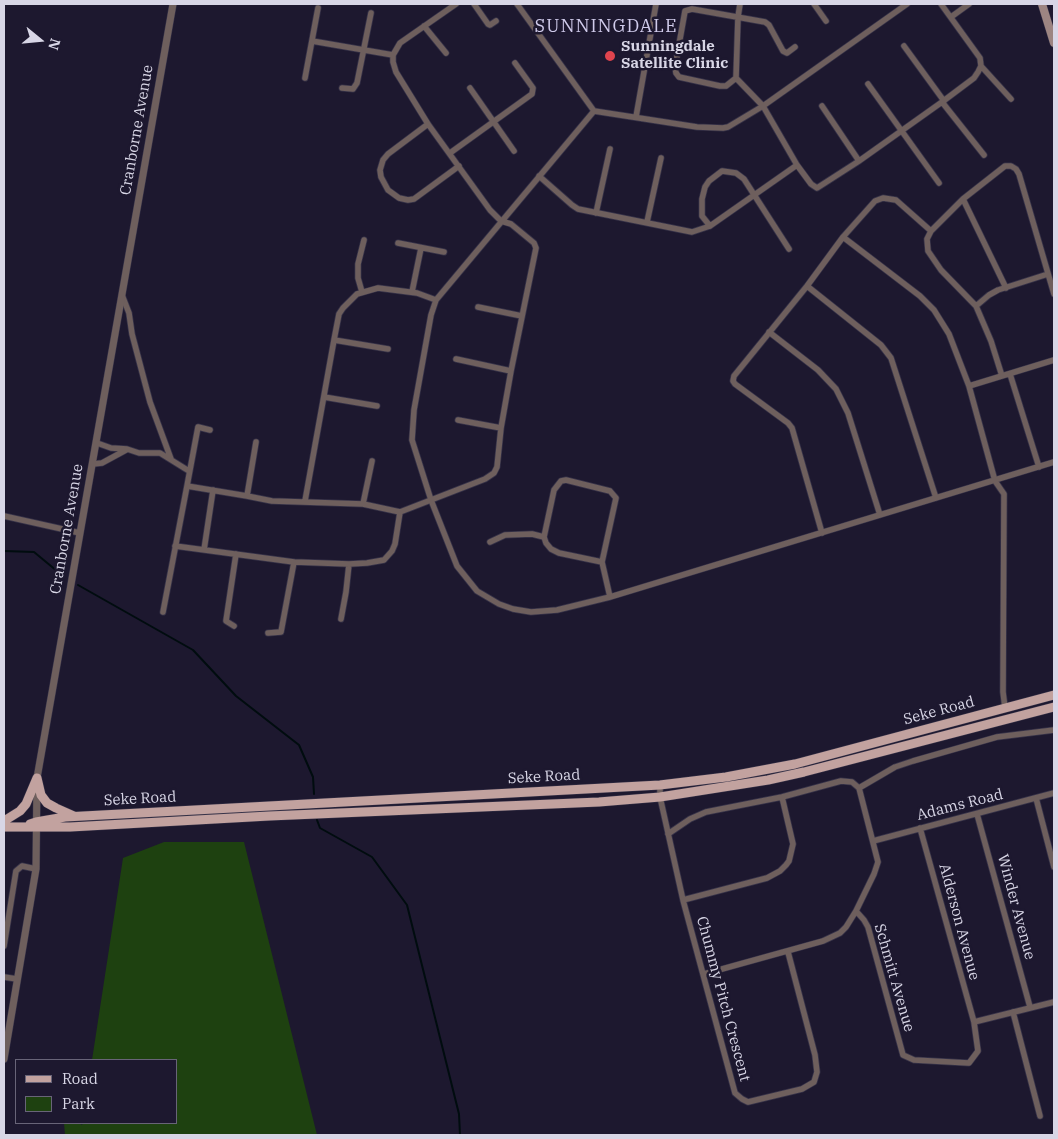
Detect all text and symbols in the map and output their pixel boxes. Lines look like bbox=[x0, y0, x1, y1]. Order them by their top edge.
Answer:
north arrow bbox=[15, 15, 65, 65]
district label: SUNNINGDALE bbox=[533, 16, 679, 38]
text: N bbox=[44, 36, 65, 52]
place label: Sunningdale Satellite Clinic bbox=[621, 38, 728, 73]
marker: Sunningdale Satellite Clinic bbox=[603, 49, 617, 63]
street label: Cranborne Avenue bbox=[117, 63, 157, 197]
street label: Cranborne Avenue bbox=[47, 462, 87, 596]
street label: Seke Road bbox=[902, 693, 976, 729]
street label: Seke Road bbox=[507, 766, 581, 788]
street label: Adams Road bbox=[915, 786, 1005, 824]
street label: Seke Road bbox=[103, 788, 177, 810]
street label: Winder Avenue bbox=[993, 852, 1039, 962]
street label: Alderson Avenue bbox=[935, 862, 983, 982]
street label: Chummy Pitch Crescent bbox=[692, 914, 754, 1084]
street label: Schmitt Avenue bbox=[870, 922, 918, 1034]
legend bbox=[15, 1059, 178, 1124]
text: Road bbox=[62, 1069, 98, 1088]
text: Park bbox=[62, 1094, 95, 1113]

